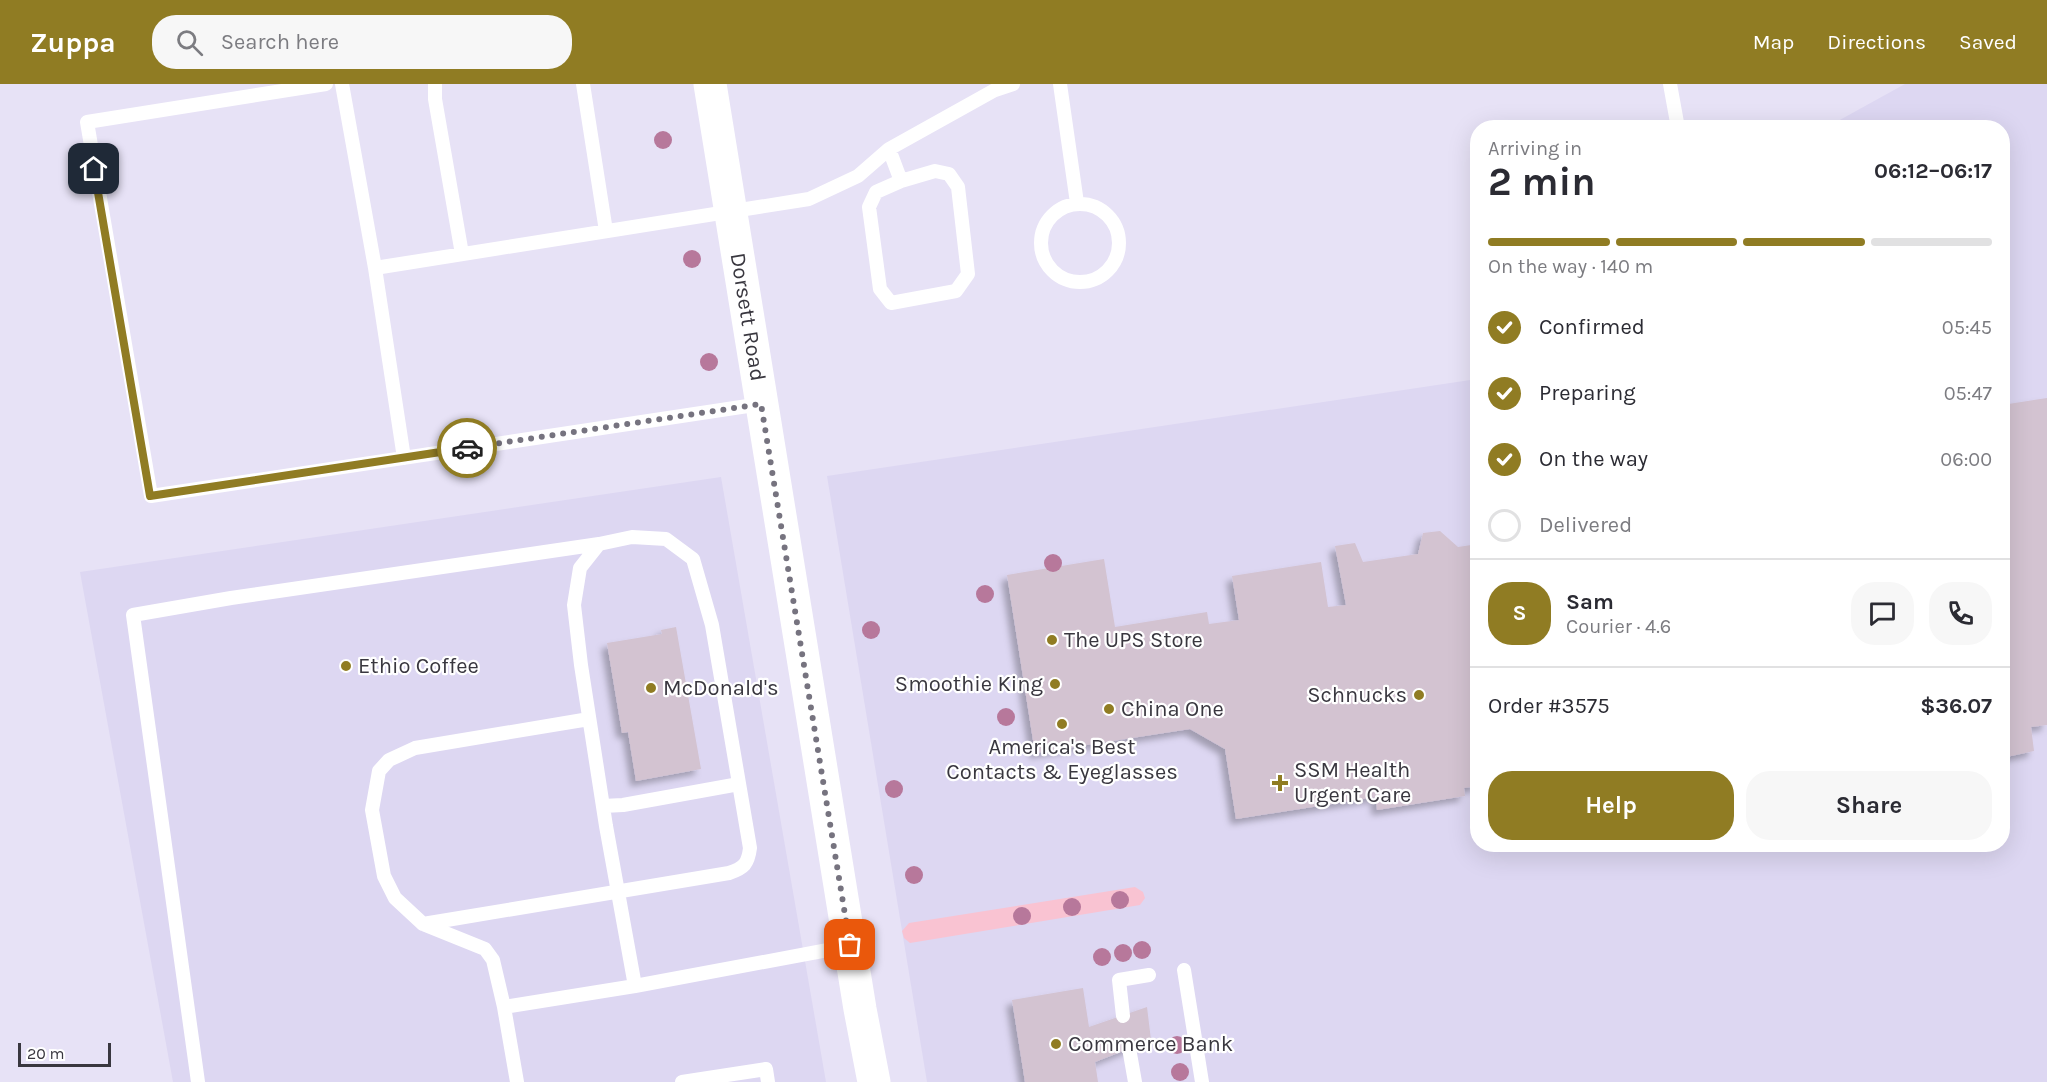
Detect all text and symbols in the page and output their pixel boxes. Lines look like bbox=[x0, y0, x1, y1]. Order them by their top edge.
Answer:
search box bbox=[152, 15, 572, 69]
text: Zuppa bbox=[30, 26, 116, 59]
icon: search bbox=[173, 26, 206, 59]
text: Search here bbox=[221, 29, 339, 55]
text: Map bbox=[1753, 30, 1794, 54]
text: Directions bbox=[1827, 30, 1926, 54]
text: Saved bbox=[1959, 30, 2017, 54]
text: Arriving in bbox=[1488, 137, 1582, 160]
pin bbox=[68, 143, 119, 194]
icon: home bbox=[77, 152, 110, 185]
text: 06:12–06:17 bbox=[1874, 158, 1992, 184]
text: 2 min bbox=[1488, 159, 1596, 205]
street label: Dorsett Road bbox=[725, 251, 771, 383]
text: On the way · 140 m bbox=[1488, 255, 1653, 278]
icon: check bbox=[1488, 311, 1521, 344]
text: Confirmed bbox=[1539, 314, 1645, 340]
text: 05:45 bbox=[1942, 316, 1992, 339]
icon: check bbox=[1488, 377, 1521, 410]
text: Preparing bbox=[1539, 380, 1636, 406]
text: 05:47 bbox=[1944, 382, 1992, 405]
courier bbox=[437, 418, 497, 478]
icon: car bbox=[451, 432, 484, 465]
icon: check bbox=[1488, 443, 1521, 476]
text: On the way bbox=[1539, 446, 1648, 472]
text: 06:00 bbox=[1940, 448, 1992, 471]
text: Delivered bbox=[1539, 512, 1632, 538]
button: chat bbox=[1851, 582, 1914, 645]
button: phone bbox=[1929, 582, 1992, 645]
text: Sam bbox=[1566, 589, 1614, 615]
text: S bbox=[1512, 600, 1527, 626]
text: Courier · 4.6 bbox=[1566, 615, 1671, 638]
place label: The UPS Store bbox=[1064, 627, 1203, 653]
marker: The UPS Store bbox=[1045, 633, 1059, 647]
place label: Ethio Coffee bbox=[358, 653, 479, 679]
marker: Ethio Coffee bbox=[339, 659, 353, 673]
place label: Smoothie King bbox=[895, 671, 1044, 697]
place label: McDonald's bbox=[663, 675, 779, 701]
marker: Smoothie King bbox=[1048, 677, 1062, 691]
marker: McDonald's bbox=[644, 681, 658, 695]
place label: Schnucks bbox=[1307, 682, 1407, 708]
marker: Schnucks bbox=[1412, 688, 1426, 702]
text: Order #3575 bbox=[1488, 693, 1610, 719]
text: $36.07 bbox=[1920, 693, 1992, 719]
place label: China One bbox=[1121, 696, 1224, 722]
marker: China One bbox=[1102, 702, 1116, 716]
marker: America's Best Contacts & Eyeglasses bbox=[1055, 717, 1069, 731]
place label: America's Best Contacts & Eyeglasses bbox=[946, 734, 1178, 785]
place label: SSM Health Urgent Care bbox=[1294, 757, 1411, 808]
button: Help bbox=[1488, 771, 1734, 840]
button: Share bbox=[1746, 771, 1992, 840]
marker: SSM Health Urgent Care bbox=[1271, 774, 1289, 792]
pin bbox=[824, 919, 875, 970]
icon: bag bbox=[833, 928, 866, 961]
place label: Commerce Bank bbox=[1068, 1031, 1233, 1057]
marker: Commerce Bank bbox=[1049, 1037, 1063, 1051]
scale bar bbox=[18, 1040, 111, 1068]
text: 20 m bbox=[27, 1044, 65, 1063]

